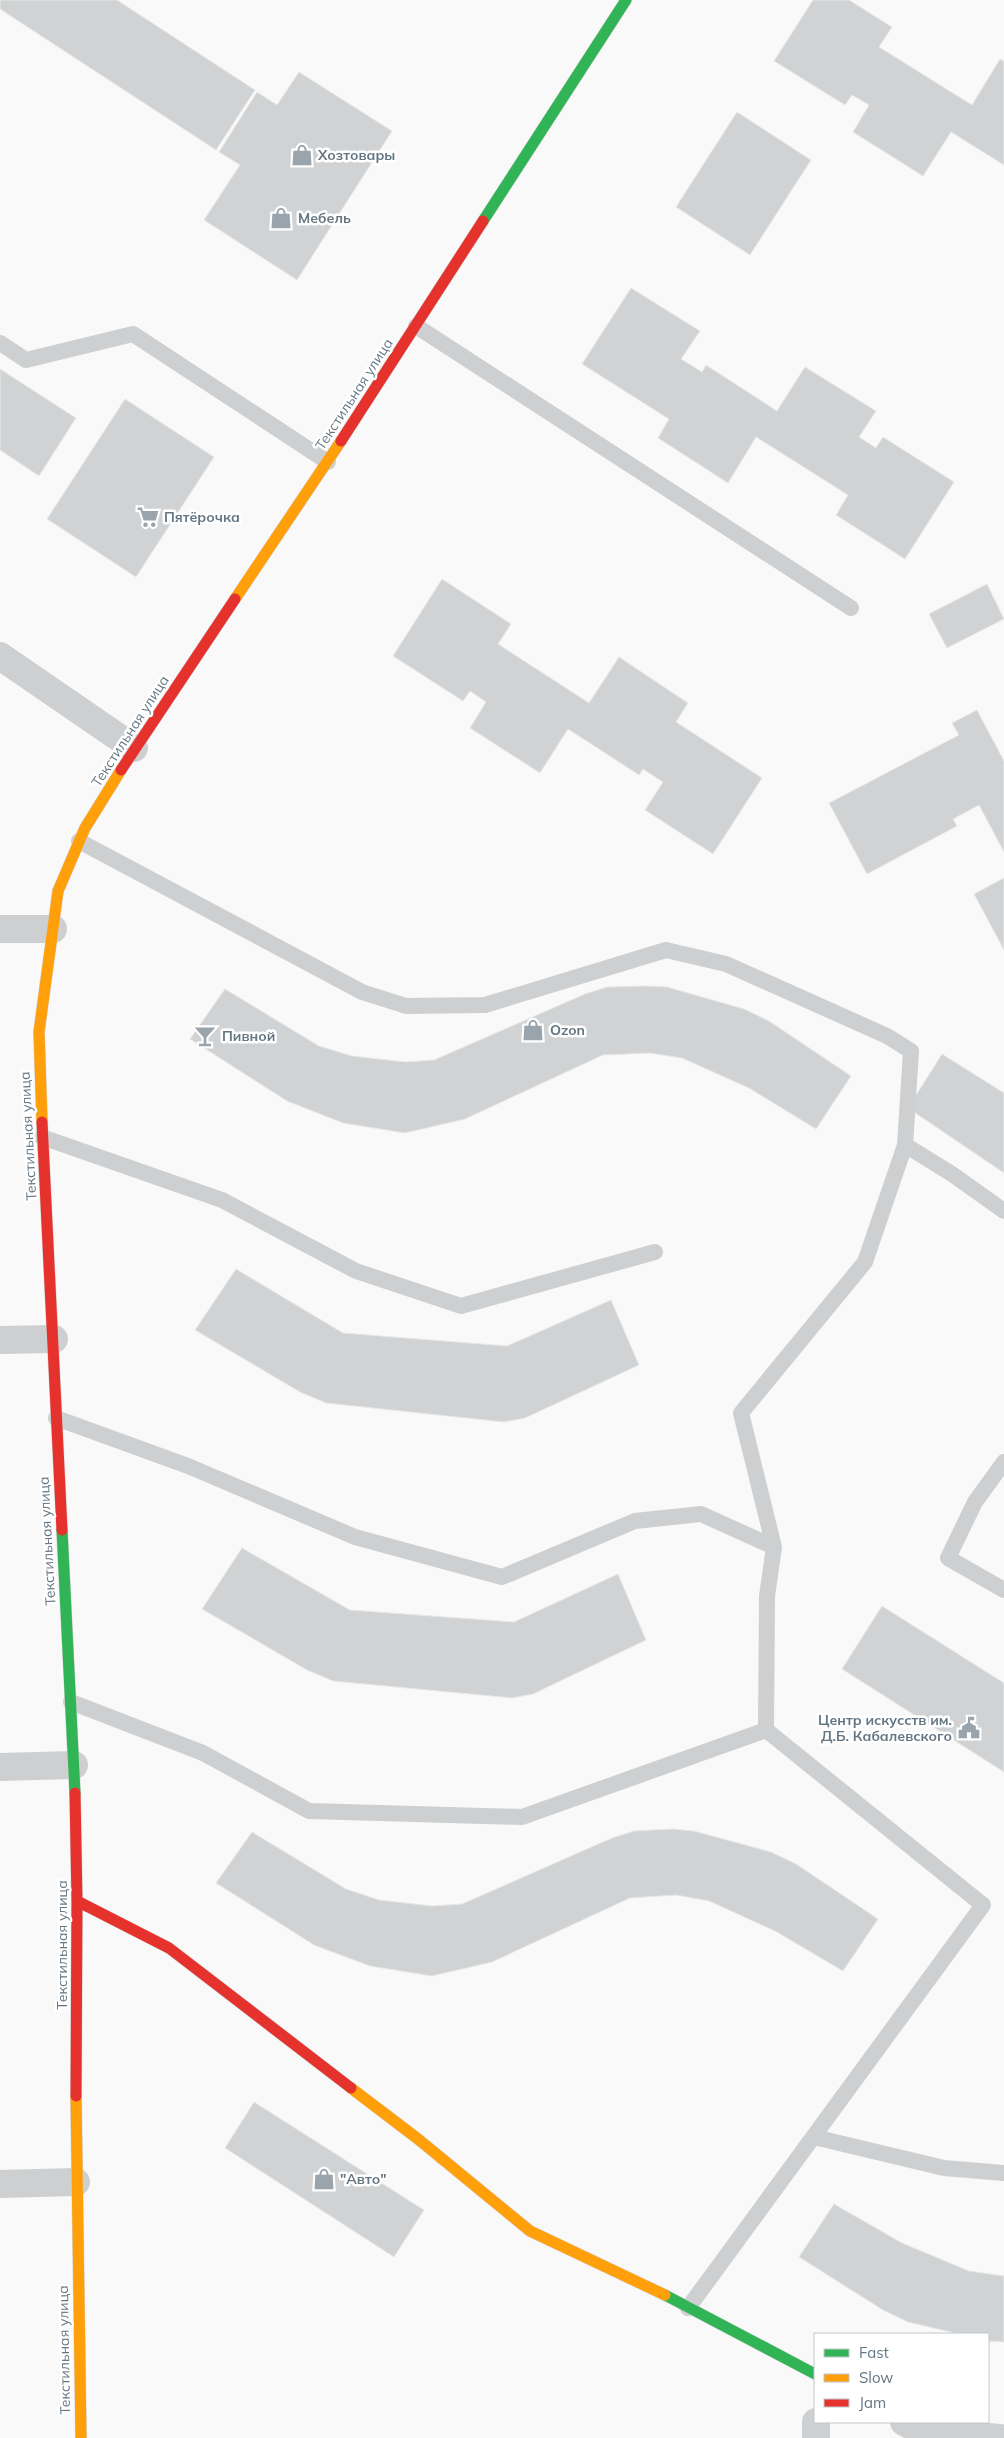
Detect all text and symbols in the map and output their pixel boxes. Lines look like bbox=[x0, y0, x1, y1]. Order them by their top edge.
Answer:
shop icon: Хозтовары bbox=[289, 142, 315, 168]
place label: Хозтовары bbox=[317, 146, 395, 164]
shop icon: Мебель bbox=[268, 205, 294, 231]
place label: Мебель bbox=[298, 209, 351, 227]
street label: Текстильная улица bbox=[311, 335, 397, 453]
supermarket icon: Пятёрочка bbox=[135, 504, 161, 530]
place label: Пятёрочка bbox=[164, 508, 240, 526]
street label: Текстильная улица bbox=[87, 672, 173, 790]
shop icon: Ozon bbox=[520, 1017, 546, 1043]
place label: Ozon bbox=[550, 1021, 585, 1039]
bar icon: Пивной bbox=[192, 1023, 218, 1049]
place label: Пивной bbox=[222, 1027, 275, 1045]
street label: Текстильная улица bbox=[16, 1071, 40, 1201]
street label: Текстильная улица bbox=[35, 1476, 59, 1606]
place label: Центр искусств им. Д.Б. Кабалевского bbox=[818, 1711, 952, 1745]
public building icon: Центр искусств им. Д.Б. Кабалевского bbox=[956, 1715, 982, 1741]
street label: Текстильная улица bbox=[53, 1880, 71, 2010]
shop icon: "Авто" bbox=[311, 2166, 337, 2192]
place label: "Авто" bbox=[340, 2170, 386, 2188]
street label: Текстильная улица bbox=[54, 2285, 74, 2415]
legend bbox=[814, 2333, 989, 2423]
text: Fast bbox=[859, 2343, 889, 2362]
text: Slow bbox=[859, 2368, 893, 2387]
text: Jam bbox=[859, 2393, 886, 2412]

